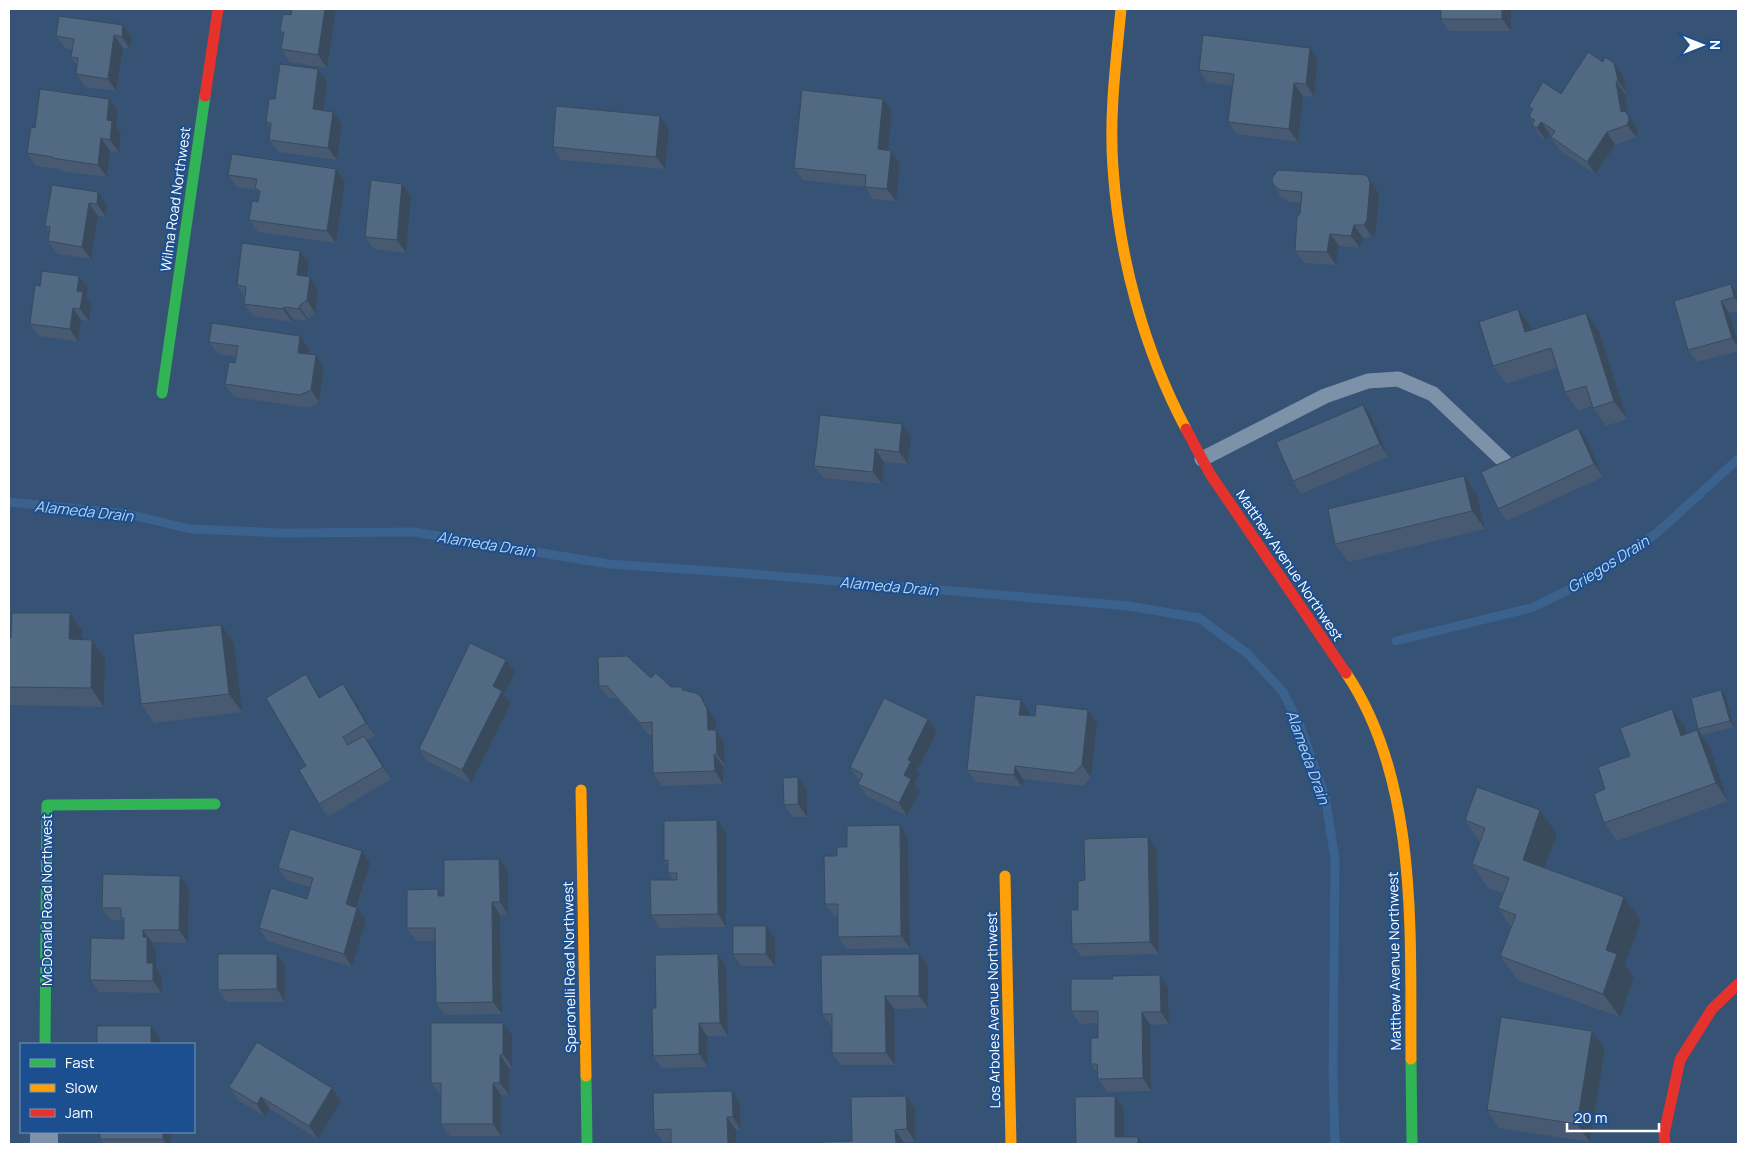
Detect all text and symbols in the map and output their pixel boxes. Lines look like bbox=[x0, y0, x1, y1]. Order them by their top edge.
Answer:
north arrow bbox=[1677, 20, 1727, 70]
text: N bbox=[1706, 40, 1725, 50]
street label: Wilma Road Northwest bbox=[155, 125, 195, 273]
street label: Matthew Avenue Northwest bbox=[1232, 486, 1348, 645]
water label: Alameda Drain bbox=[34, 495, 135, 527]
water label: Alameda Drain bbox=[436, 526, 538, 562]
water label: Griegos Drain bbox=[1563, 530, 1654, 597]
water label: Alameda Drain bbox=[839, 571, 940, 601]
water label: Alameda Drain bbox=[1281, 707, 1335, 808]
street label: McDonald Road Northwest bbox=[37, 814, 56, 986]
street label: Matthew Avenue Northwest bbox=[1383, 871, 1405, 1051]
street label: Speronelli Road Northwest bbox=[558, 881, 580, 1053]
street label: Los Arboles Avenue Northwest bbox=[982, 911, 1004, 1109]
legend bbox=[20, 1043, 195, 1133]
text: Fast bbox=[65, 1052, 94, 1073]
text: Slow bbox=[65, 1077, 98, 1098]
scale bar bbox=[1567, 1100, 1660, 1132]
text: Jam bbox=[65, 1102, 93, 1123]
text: 20 m bbox=[1574, 1107, 1607, 1128]

